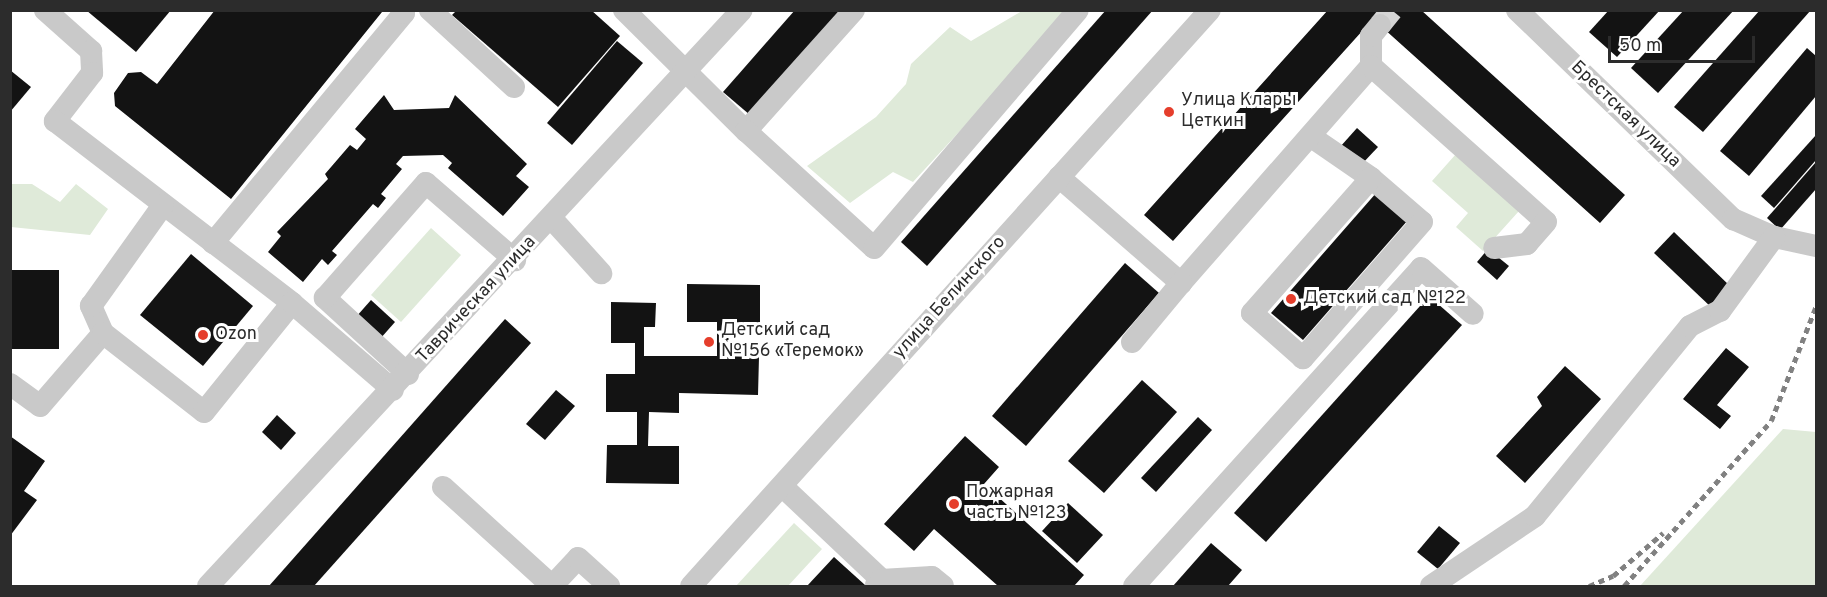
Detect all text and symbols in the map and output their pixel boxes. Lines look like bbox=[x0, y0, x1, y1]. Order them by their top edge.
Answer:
scale bar bbox=[1611, 24, 1758, 62]
text: 50 m bbox=[1619, 35, 1661, 58]
street label: Брестская улица bbox=[1566, 57, 1684, 173]
place label: Улица Клары Цеткин bbox=[1181, 91, 1296, 134]
marker: Улица Клары Цеткин bbox=[1162, 105, 1176, 119]
street label: Таврическая улица bbox=[413, 232, 541, 368]
street label: улица Белинского bbox=[889, 232, 1011, 364]
place label: Детский сад №122 bbox=[1303, 288, 1466, 310]
marker: Детский сад №122 bbox=[1284, 292, 1298, 306]
place label: Детский сад №156 «Теремок» bbox=[721, 321, 864, 364]
place label: Ozon bbox=[215, 324, 257, 346]
marker: Ozon bbox=[196, 328, 210, 342]
marker: Детский сад №156 «Теремок» bbox=[702, 335, 716, 349]
place label: Пожарная часть №123 bbox=[966, 483, 1067, 526]
marker: Пожарная часть №123 bbox=[947, 497, 961, 511]

